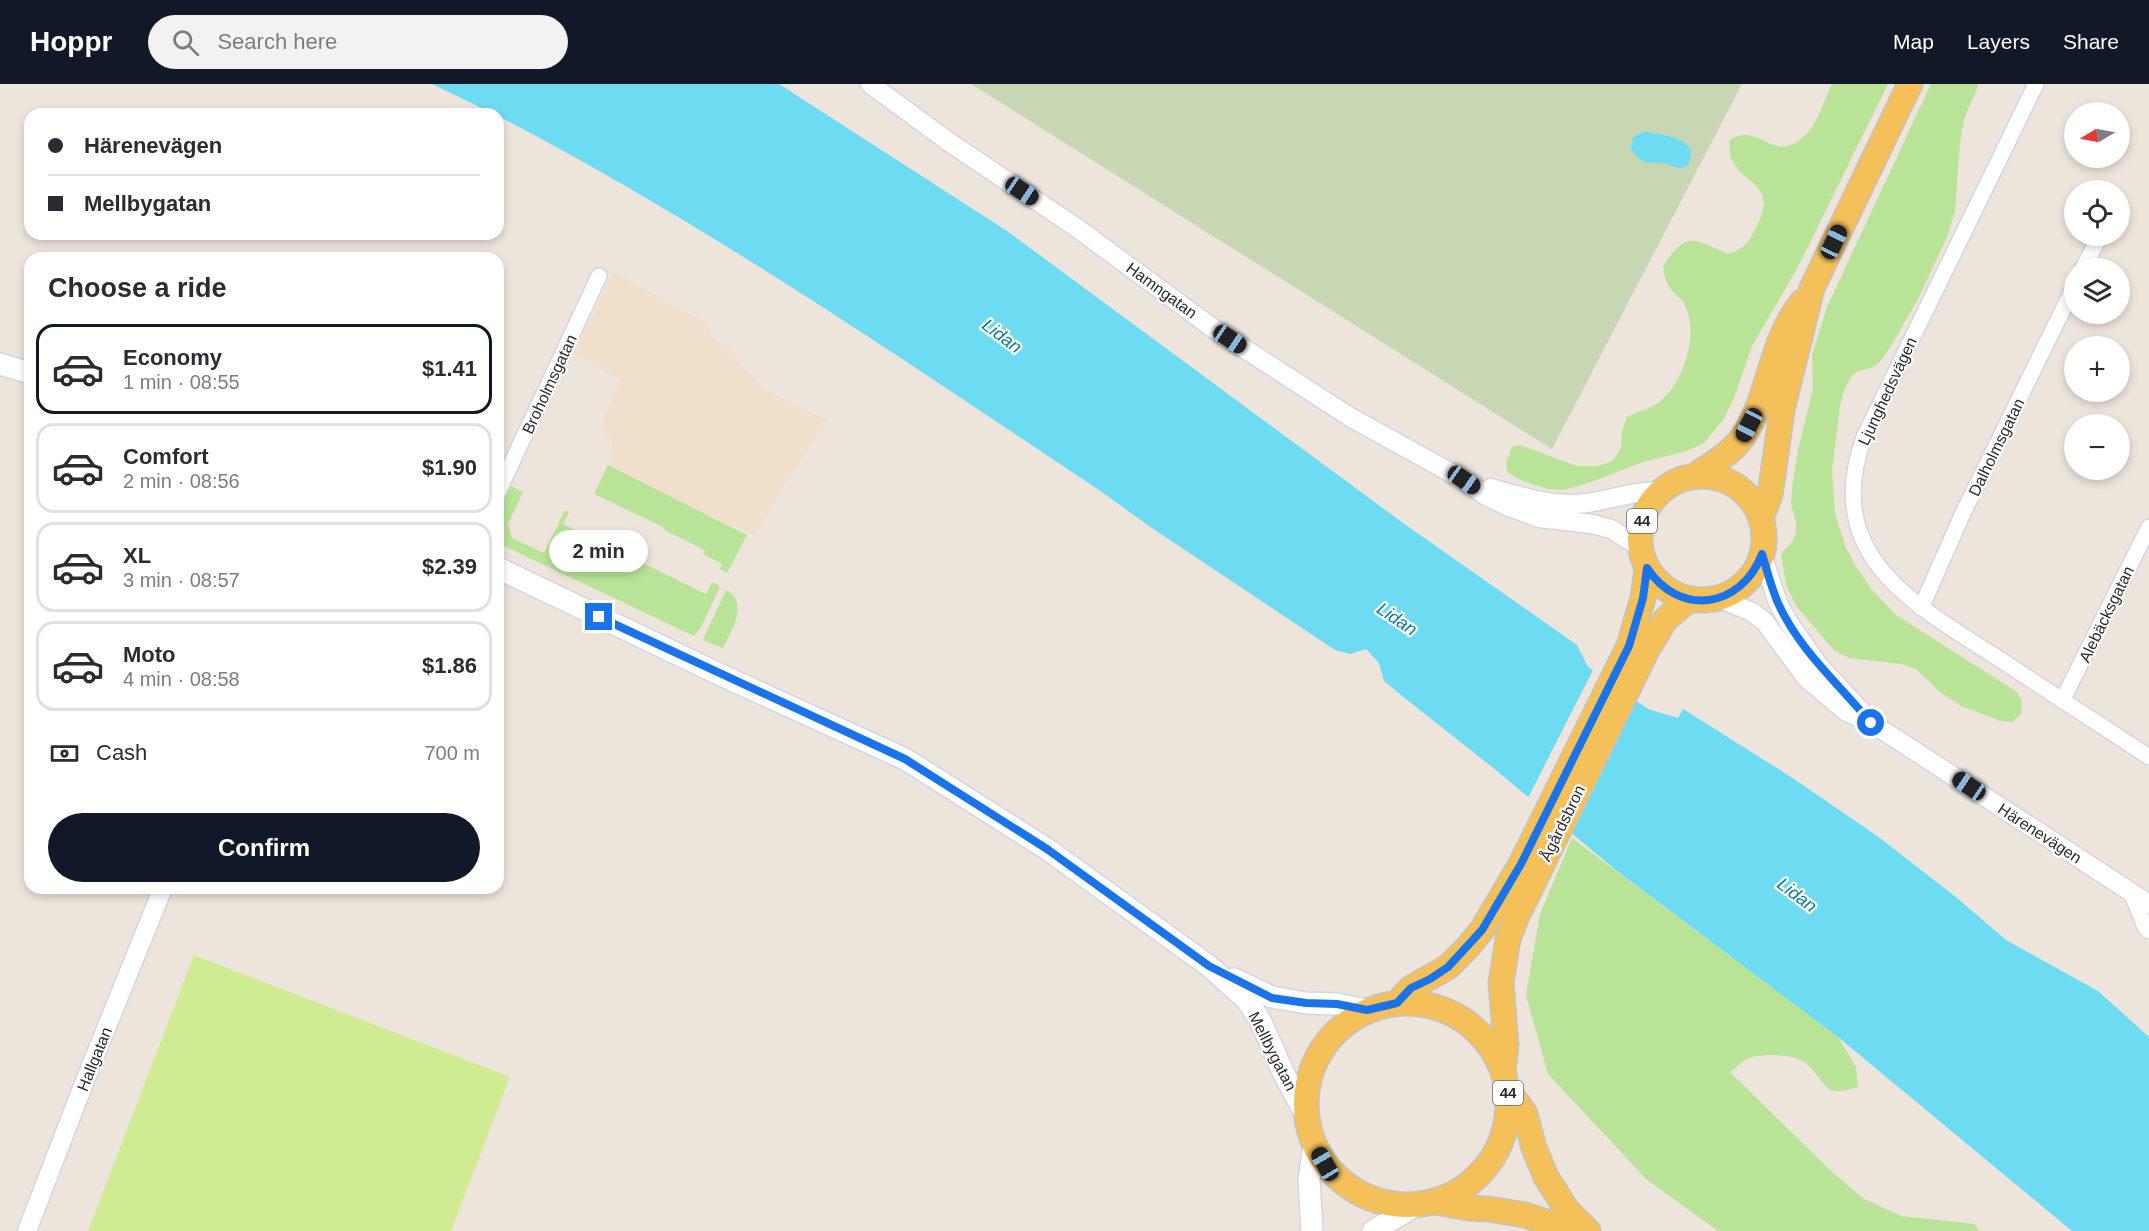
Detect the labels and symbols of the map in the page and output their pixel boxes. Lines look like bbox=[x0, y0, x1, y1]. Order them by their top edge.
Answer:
north arrow bbox=[2064, 102, 2130, 168]
car bbox=[1002, 173, 1042, 209]
car bbox=[1818, 222, 1850, 262]
street label: Hamngatan bbox=[1123, 259, 1200, 322]
water label: Lidan bbox=[978, 315, 1026, 357]
car bbox=[1210, 321, 1250, 357]
street label: Broholmsgatan bbox=[519, 332, 580, 437]
street label: Ljunghedsvägen bbox=[1855, 334, 1920, 448]
street label: Dalholmsgatan bbox=[1965, 396, 2027, 499]
car bbox=[1733, 405, 1765, 445]
car bbox=[1444, 462, 1484, 498]
road number: 44 bbox=[1627, 509, 1657, 533]
callout: 2 min bbox=[550, 530, 648, 572]
street label: Alebäcksgatan bbox=[2076, 563, 2137, 665]
water label: Lidan bbox=[1373, 598, 1421, 640]
route end bbox=[585, 603, 612, 630]
route start bbox=[1857, 709, 1884, 736]
car bbox=[1949, 768, 1989, 804]
street label: Ågårdsbron bbox=[1536, 782, 1588, 864]
street label: Härenevägen bbox=[1995, 800, 2085, 867]
water label: Lidan bbox=[1773, 874, 1821, 916]
street label: Mellbygatan bbox=[1245, 1009, 1300, 1094]
street label: Hallgatan bbox=[74, 1025, 115, 1094]
road number: 44 bbox=[1493, 1081, 1523, 1105]
car bbox=[1308, 1144, 1342, 1184]

